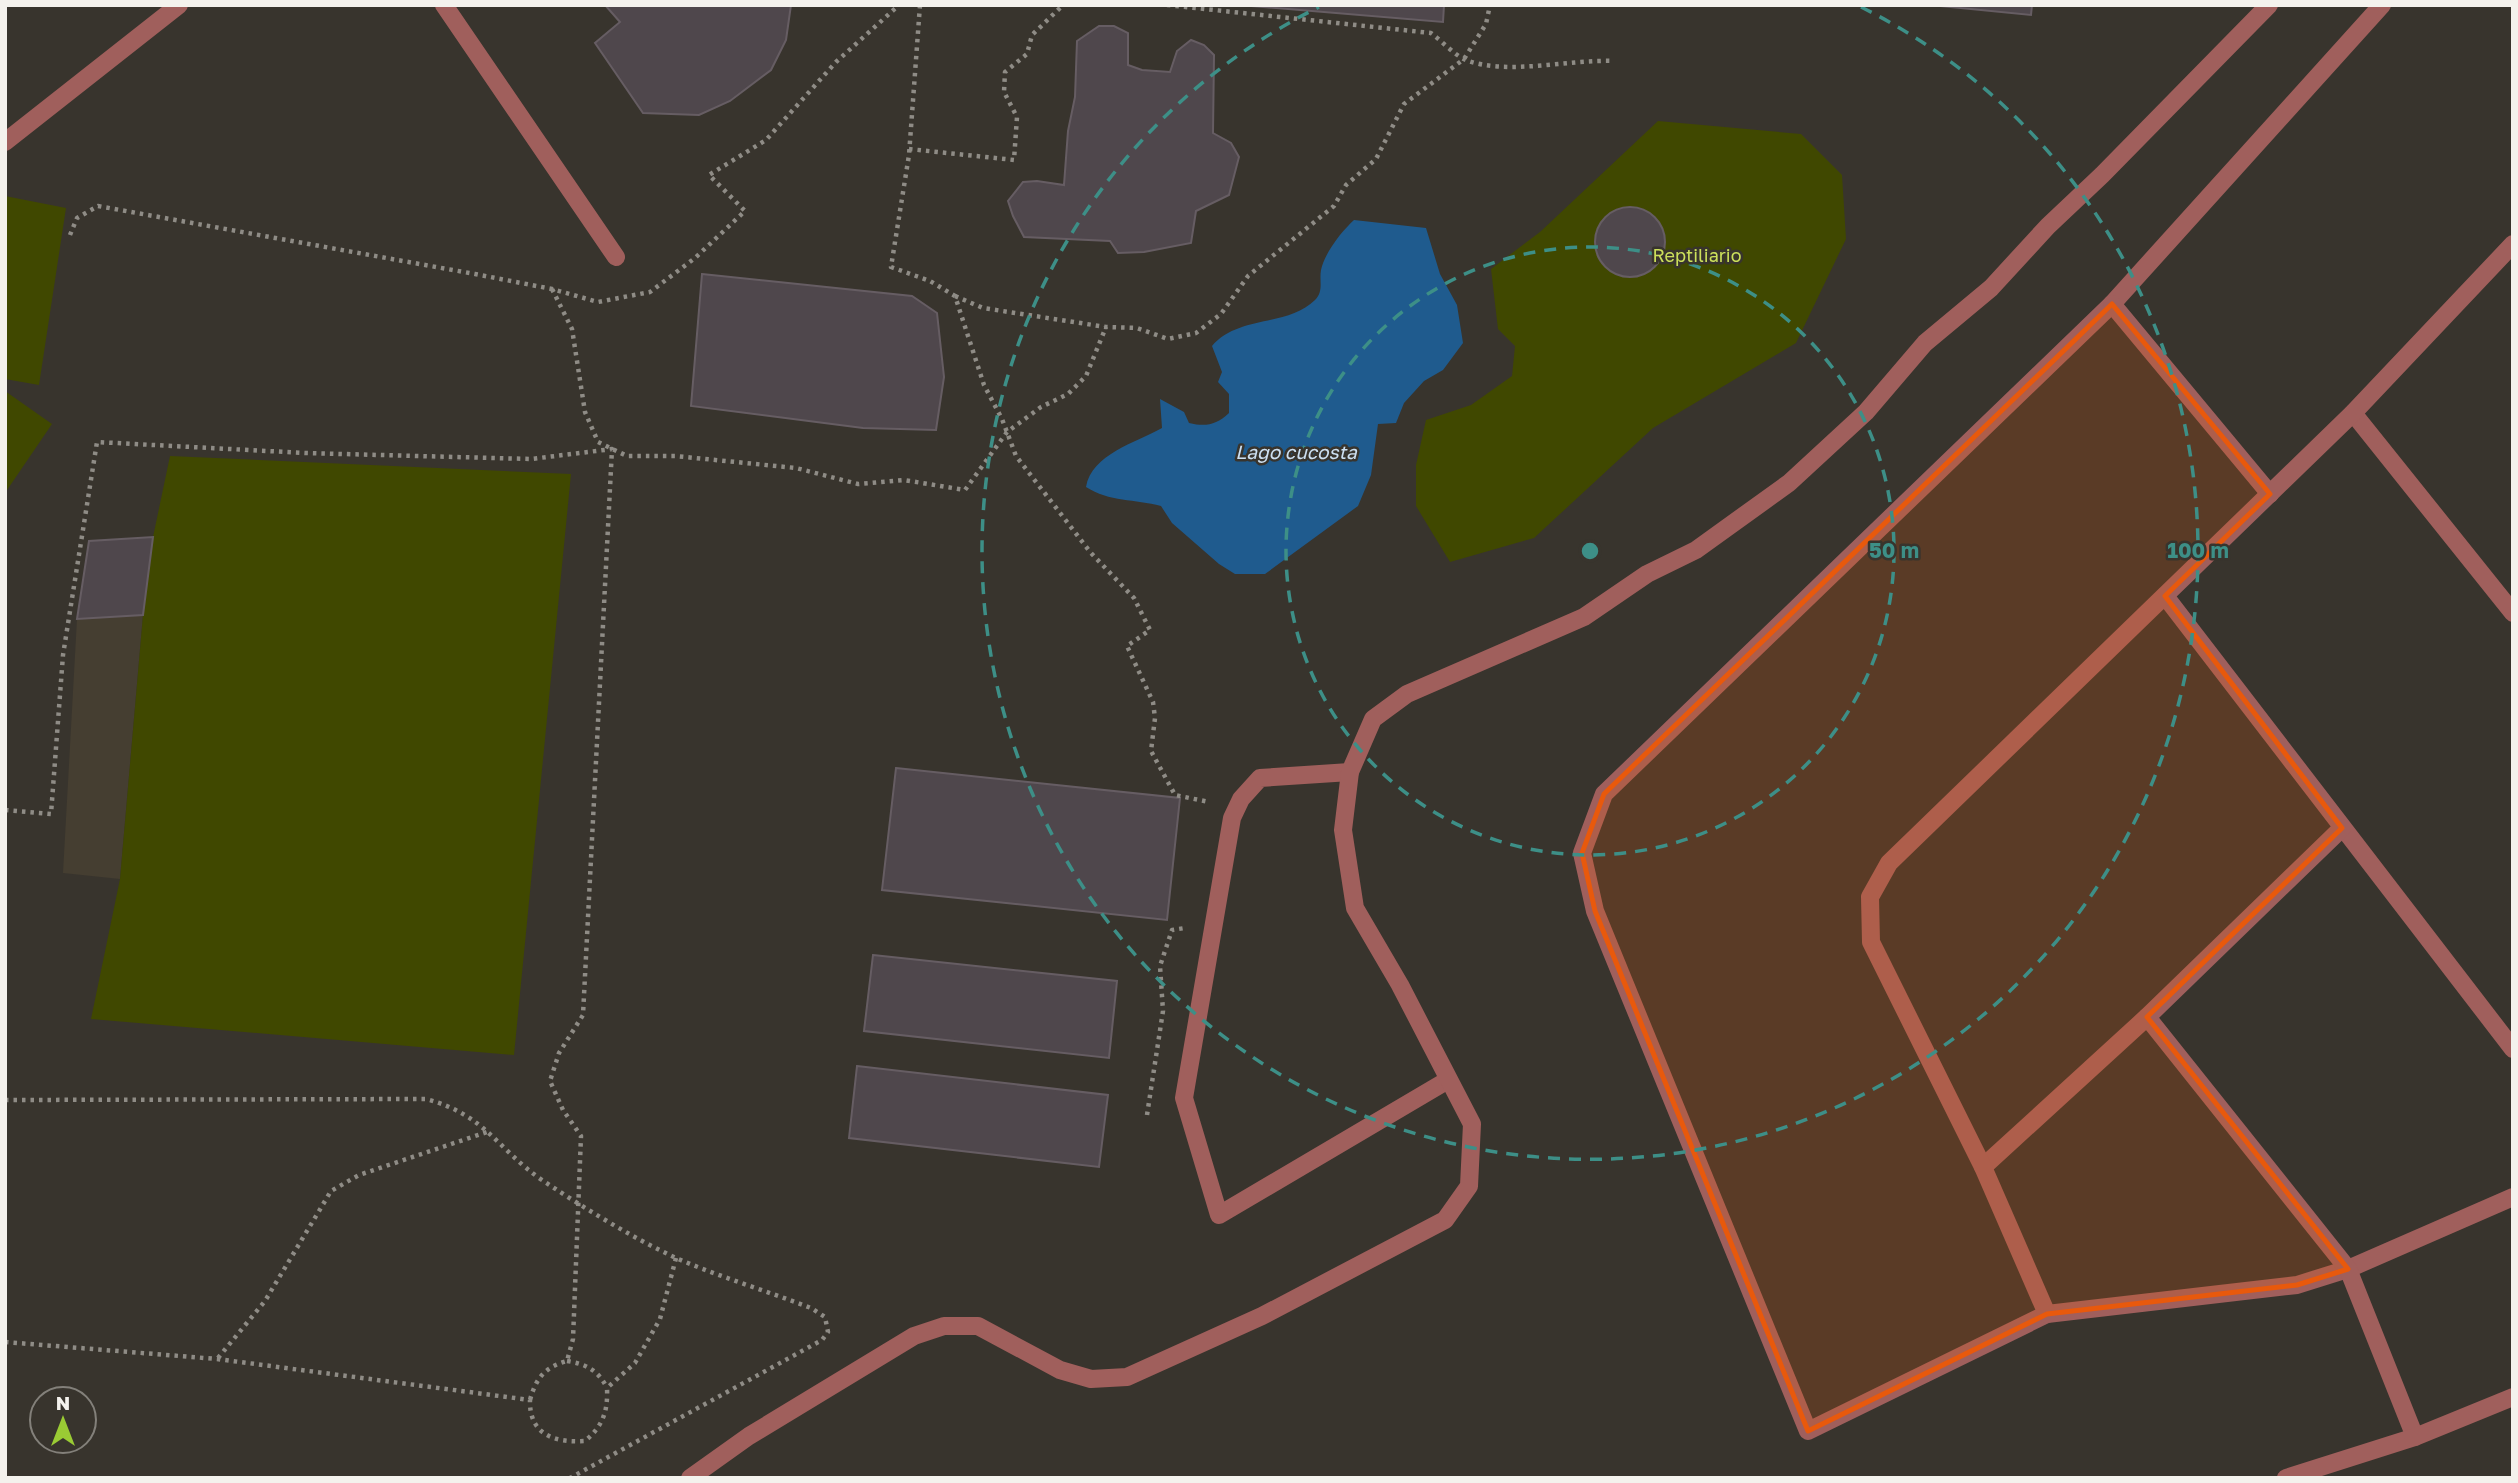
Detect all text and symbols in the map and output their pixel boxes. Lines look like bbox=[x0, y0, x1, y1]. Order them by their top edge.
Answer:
park label: Reptiliario bbox=[1653, 244, 1742, 266]
water label: Lago cucosta bbox=[1235, 440, 1358, 463]
text: 50 m bbox=[1869, 537, 1919, 563]
text: 100 m bbox=[2167, 537, 2229, 563]
centre of rings bbox=[1578, 539, 1602, 563]
north arrow bbox=[28, 1385, 98, 1455]
text: N bbox=[56, 1391, 70, 1414]

